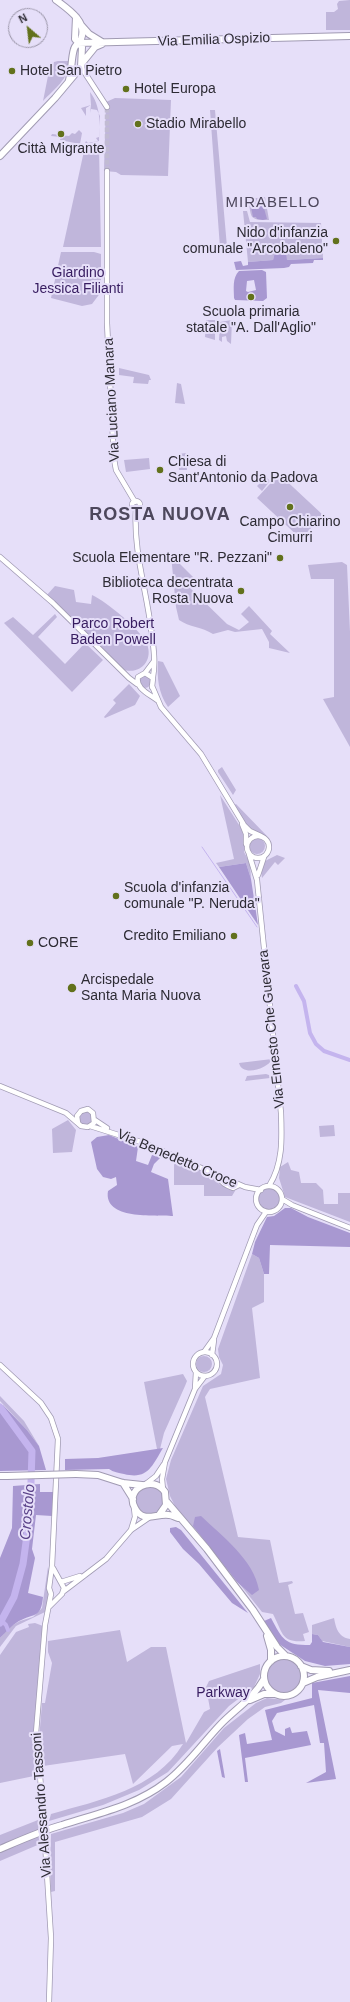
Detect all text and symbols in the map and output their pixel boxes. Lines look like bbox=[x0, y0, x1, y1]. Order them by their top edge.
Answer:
north arrow bbox=[8, 8, 48, 48]
text: N bbox=[17, 11, 29, 25]
street label: Via Emilia Ospizio bbox=[157, 30, 271, 50]
place label: Hotel San Pietro bbox=[20, 63, 122, 79]
marker: Hotel San Pietro bbox=[7, 66, 17, 76]
place label: Hotel Europa bbox=[134, 81, 216, 97]
marker: Hotel Europa bbox=[121, 84, 131, 94]
place label: Stadio Mirabello bbox=[146, 116, 246, 132]
marker: Stadio Mirabello bbox=[133, 119, 143, 129]
marker: Città Migrante bbox=[56, 129, 66, 139]
place label: Città Migrante bbox=[17, 141, 105, 157]
district label: MIRABELLO bbox=[226, 194, 320, 212]
place label: Nido d'infanzia comunale "Arcobaleno" bbox=[183, 225, 328, 258]
marker: Nido d'infanzia comunale "Arcobaleno" bbox=[331, 236, 341, 246]
park label: Giardino Jessica Filianti bbox=[32, 265, 124, 298]
marker: Scuola primaria statale "A. Dall'Aglio" bbox=[246, 292, 256, 302]
place label: Scuola primaria statale "A. Dall'Aglio" bbox=[186, 304, 316, 336]
street label: Via Luciano Manara bbox=[100, 338, 124, 462]
place label: Chiesa di Sant'Antonio da Padova bbox=[168, 454, 318, 486]
marker: Chiesa di Sant'Antonio da Padova bbox=[155, 465, 165, 475]
marker: Campo Chiarino Cimurri bbox=[285, 502, 295, 512]
district label: ROSTA NUOVA bbox=[89, 504, 231, 526]
place label: Campo Chiarino Cimurri bbox=[239, 514, 341, 546]
place label: Scuola Elementare "R. Pezzani" bbox=[72, 550, 272, 566]
marker: Scuola Elementare "R. Pezzani" bbox=[275, 553, 285, 563]
place label: Biblioteca decentrata Rosta Nuova bbox=[102, 575, 233, 608]
marker: Biblioteca decentrata Rosta Nuova bbox=[236, 586, 246, 596]
park label: Parco Robert Baden Powell bbox=[70, 616, 156, 648]
place label: Scuola d'infanzia comunale "P. Neruda" bbox=[124, 880, 260, 912]
marker: Scuola d'infanzia comunale "P. Neruda" bbox=[111, 891, 121, 901]
place label: Credito Emiliano bbox=[123, 928, 226, 944]
marker: Credito Emiliano bbox=[229, 931, 239, 941]
place label: CORE bbox=[38, 935, 78, 951]
marker: CORE bbox=[25, 938, 35, 948]
street label: Via Ernesto Che Guevara bbox=[255, 949, 289, 1109]
place label: Arcispedale Santa Maria Nuova bbox=[81, 972, 201, 1004]
marker: Arcispedale Santa Maria Nuova bbox=[66, 982, 78, 994]
street label: Via Benedetto Croce bbox=[114, 1126, 240, 1192]
water label: Crostolo bbox=[17, 1483, 39, 1541]
park label: Parkway bbox=[196, 1685, 250, 1701]
street label: Via Alessandro Tassoni bbox=[29, 1732, 55, 1878]

